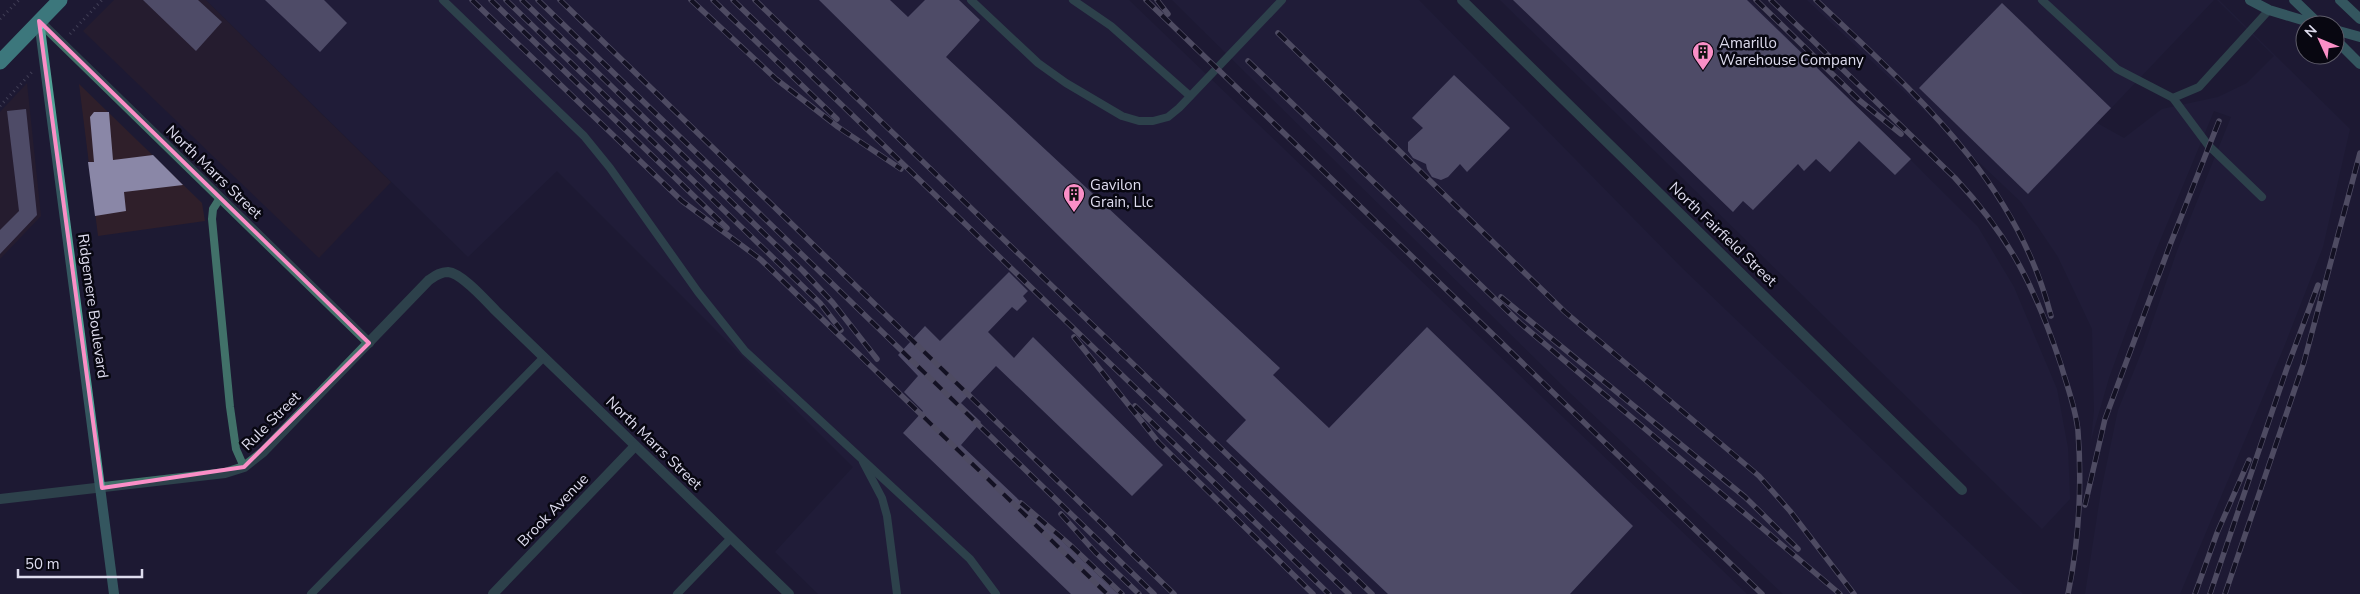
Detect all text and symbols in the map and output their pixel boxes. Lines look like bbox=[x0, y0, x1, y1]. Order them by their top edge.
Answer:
north arrow bbox=[2295, 15, 2345, 65]
text: N bbox=[2301, 21, 2321, 42]
place label: Amarillo Warehouse Company bbox=[1719, 33, 1864, 70]
building icon: Amarillo Warehouse Company bbox=[1691, 40, 1715, 71]
street label: North Marrs Street bbox=[162, 121, 267, 224]
place label: Gavilon Grain, Llc bbox=[1090, 175, 1153, 212]
street label: North Fairfield Street bbox=[1665, 177, 1782, 291]
building icon: Gavilon Grain, Llc bbox=[1062, 182, 1086, 213]
street label: Ridgemere Boulevard bbox=[73, 232, 113, 380]
street label: Rule Street bbox=[237, 387, 305, 455]
street label: North Marrs Street bbox=[602, 392, 707, 495]
street label: Brook Avenue bbox=[513, 469, 593, 551]
scale bar bbox=[18, 546, 141, 578]
text: 50 m bbox=[25, 554, 60, 574]

